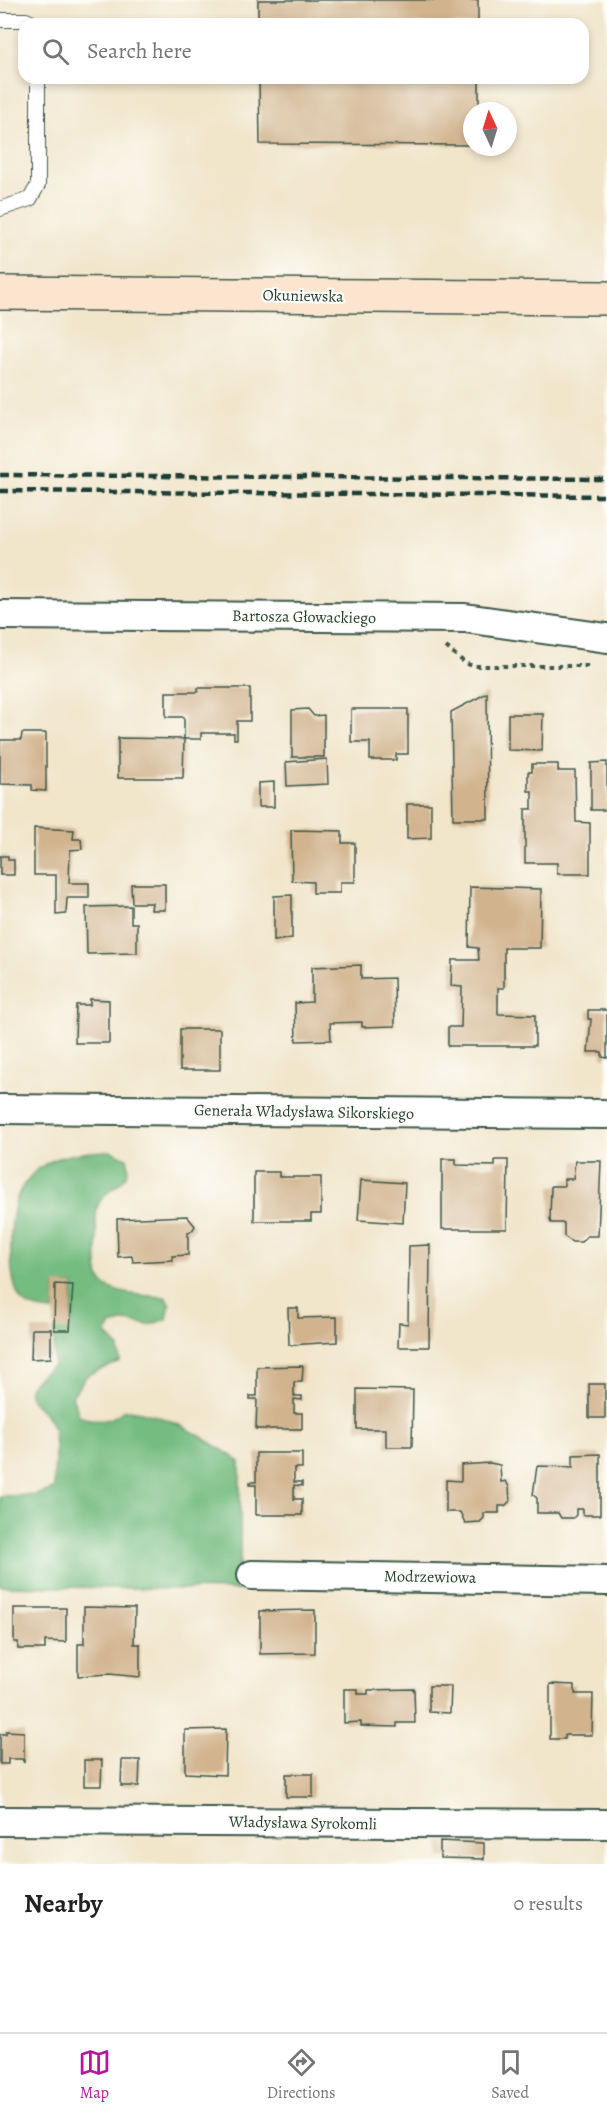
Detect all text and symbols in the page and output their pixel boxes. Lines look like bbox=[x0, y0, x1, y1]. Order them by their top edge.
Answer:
search box bbox=[18, 18, 589, 84]
icon: search bbox=[39, 35, 72, 68]
text: Search here bbox=[87, 36, 192, 66]
north arrow bbox=[463, 102, 517, 156]
street label: Okuniewska bbox=[262, 284, 344, 308]
street label: Bartosza Głowackiego bbox=[232, 605, 376, 629]
street label: Generała Władysława Sikorskiego bbox=[194, 1099, 414, 1125]
street label: Modrzewiowa bbox=[384, 1565, 477, 1589]
street label: Władysława Syrokomli bbox=[228, 1811, 377, 1835]
text: Nearby bbox=[24, 1886, 103, 1921]
text: 0 results bbox=[514, 1890, 583, 1917]
tab: Map bbox=[78, 2046, 111, 2104]
tab: Directions bbox=[267, 2046, 335, 2104]
tab: Saved bbox=[491, 2046, 529, 2104]

